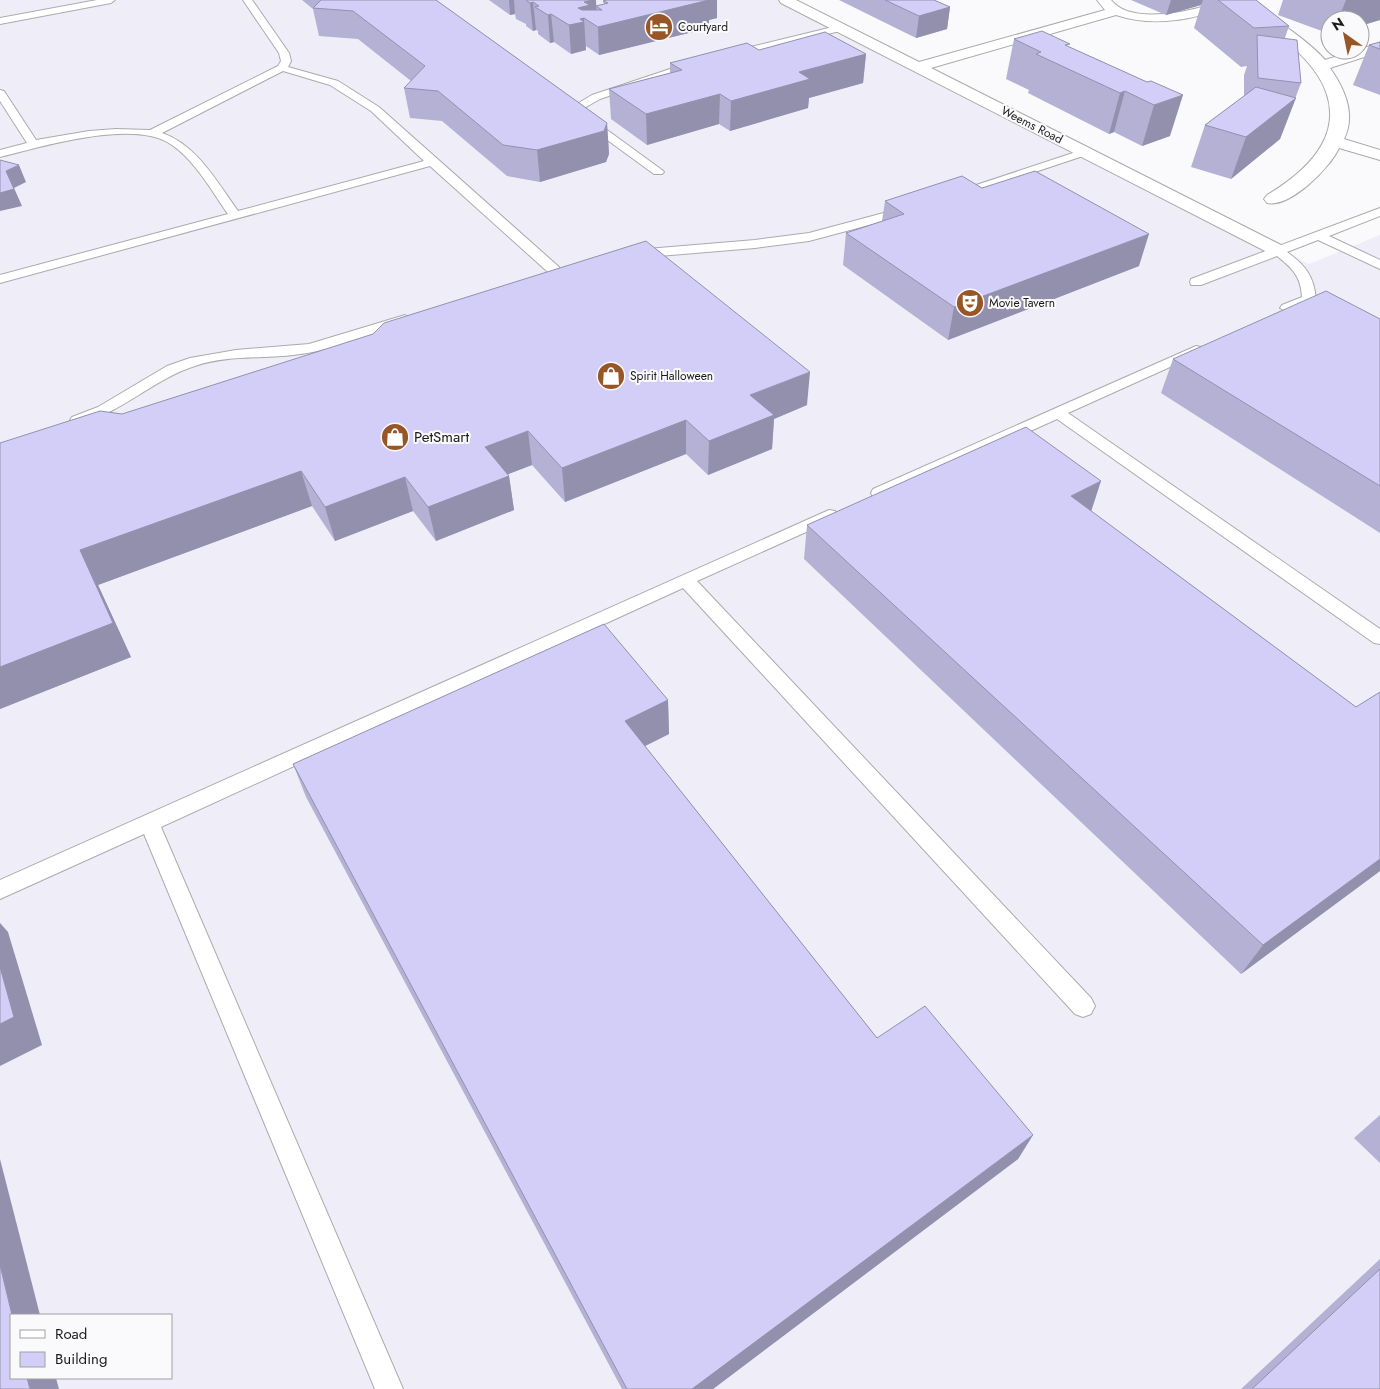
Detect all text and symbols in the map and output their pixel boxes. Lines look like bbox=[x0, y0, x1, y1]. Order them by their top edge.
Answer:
north arrow bbox=[1320, 10, 1370, 60]
hotel icon: Courtyard bbox=[644, 12, 674, 42]
text: N bbox=[1328, 13, 1348, 36]
place label: Courtyard bbox=[678, 18, 728, 36]
street label: Weems Road bbox=[998, 102, 1066, 148]
theatre icon: Movie Tavern bbox=[955, 288, 985, 318]
place label: Movie Tavern bbox=[989, 294, 1055, 312]
shop icon: Spirit Halloween bbox=[596, 361, 626, 391]
place label: Spirit Halloween bbox=[630, 367, 713, 385]
shop icon: PetSmart bbox=[380, 422, 410, 452]
place label: PetSmart bbox=[414, 426, 469, 448]
legend bbox=[10, 1314, 172, 1379]
text: Road bbox=[55, 1323, 87, 1345]
text: Building bbox=[55, 1348, 107, 1370]

